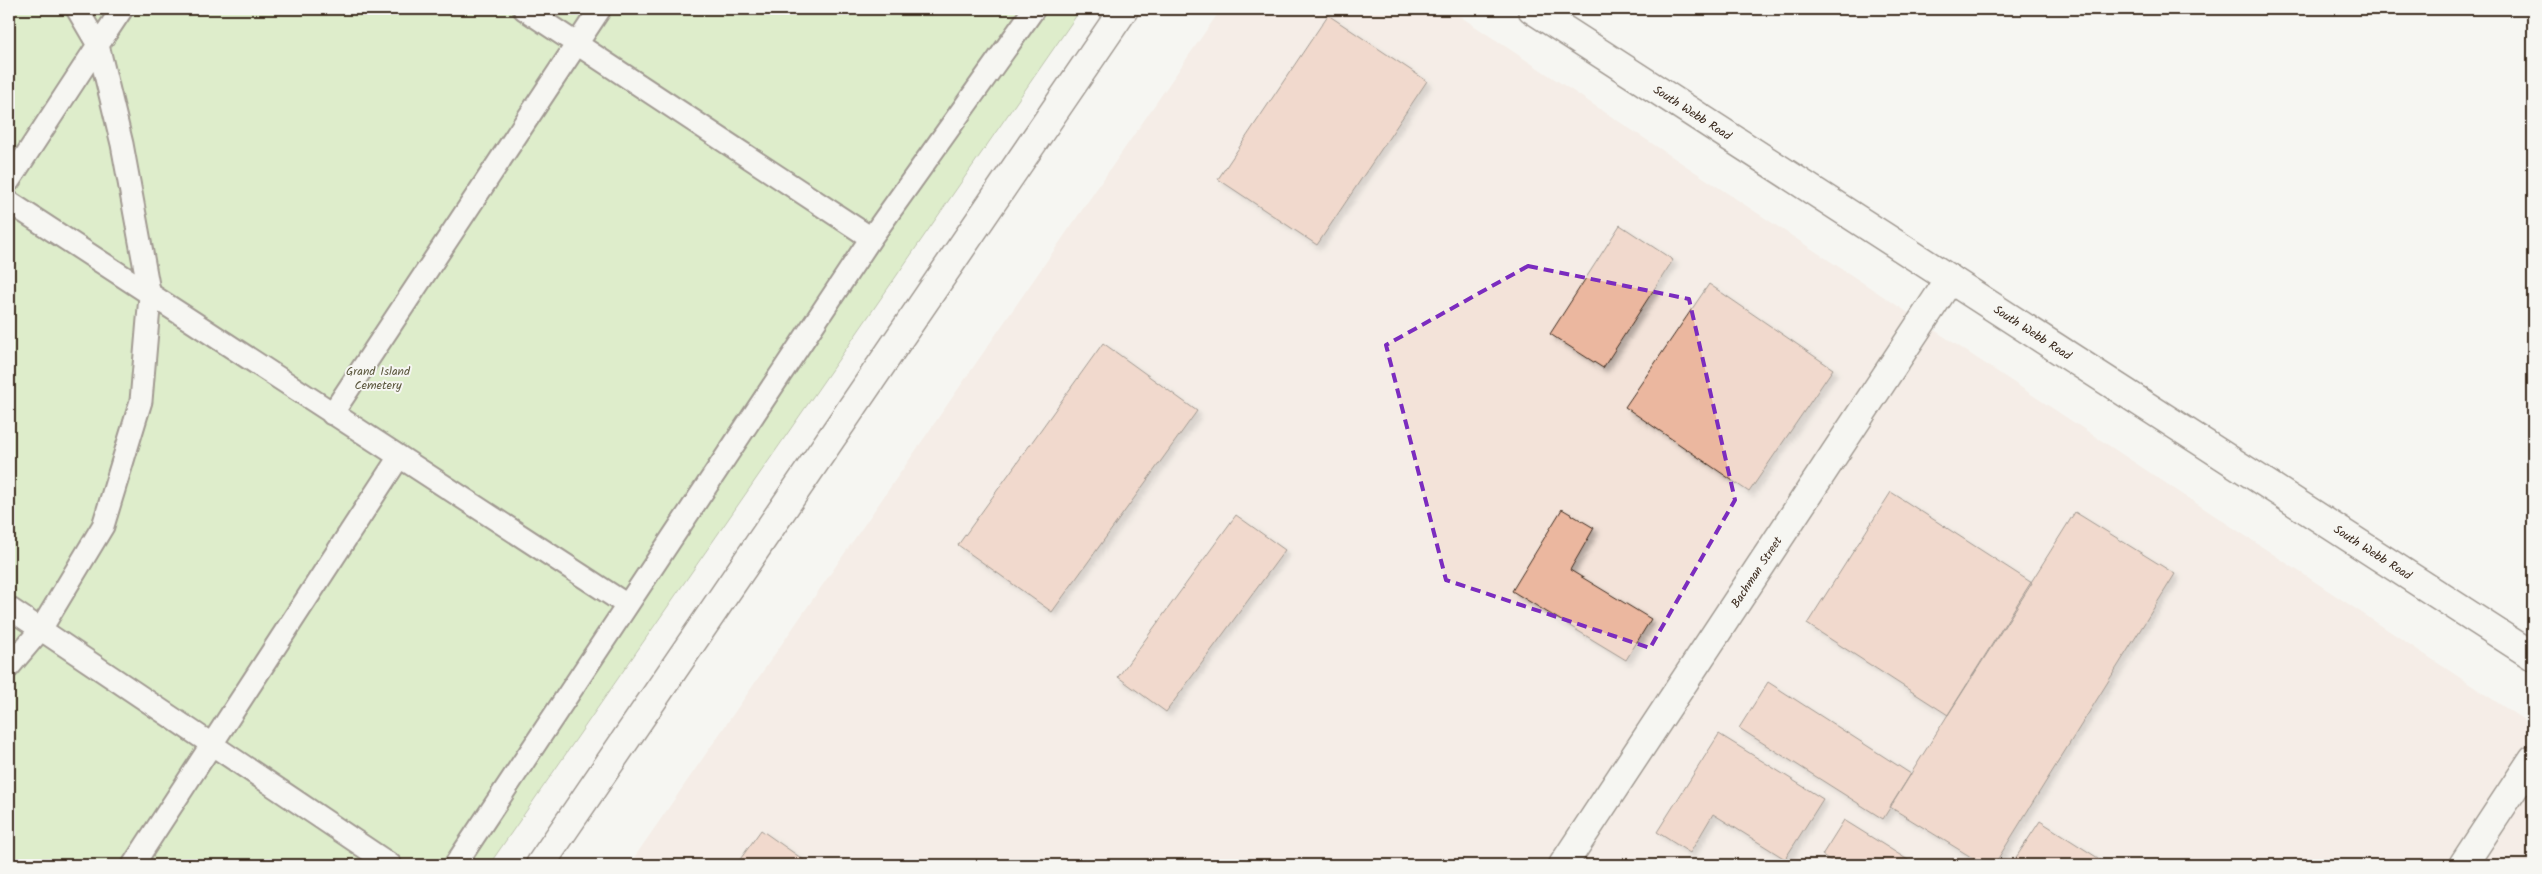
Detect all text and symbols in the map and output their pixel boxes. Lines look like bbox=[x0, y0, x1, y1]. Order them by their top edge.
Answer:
street label: South Webb Road bbox=[1649, 81, 1736, 146]
street label: South Webb Road bbox=[1989, 301, 2076, 366]
park label: Grand Island Cemetery bbox=[346, 362, 411, 395]
street label: South Webb Road bbox=[2330, 520, 2416, 586]
street label: Bachman Street bbox=[1726, 533, 1788, 612]

